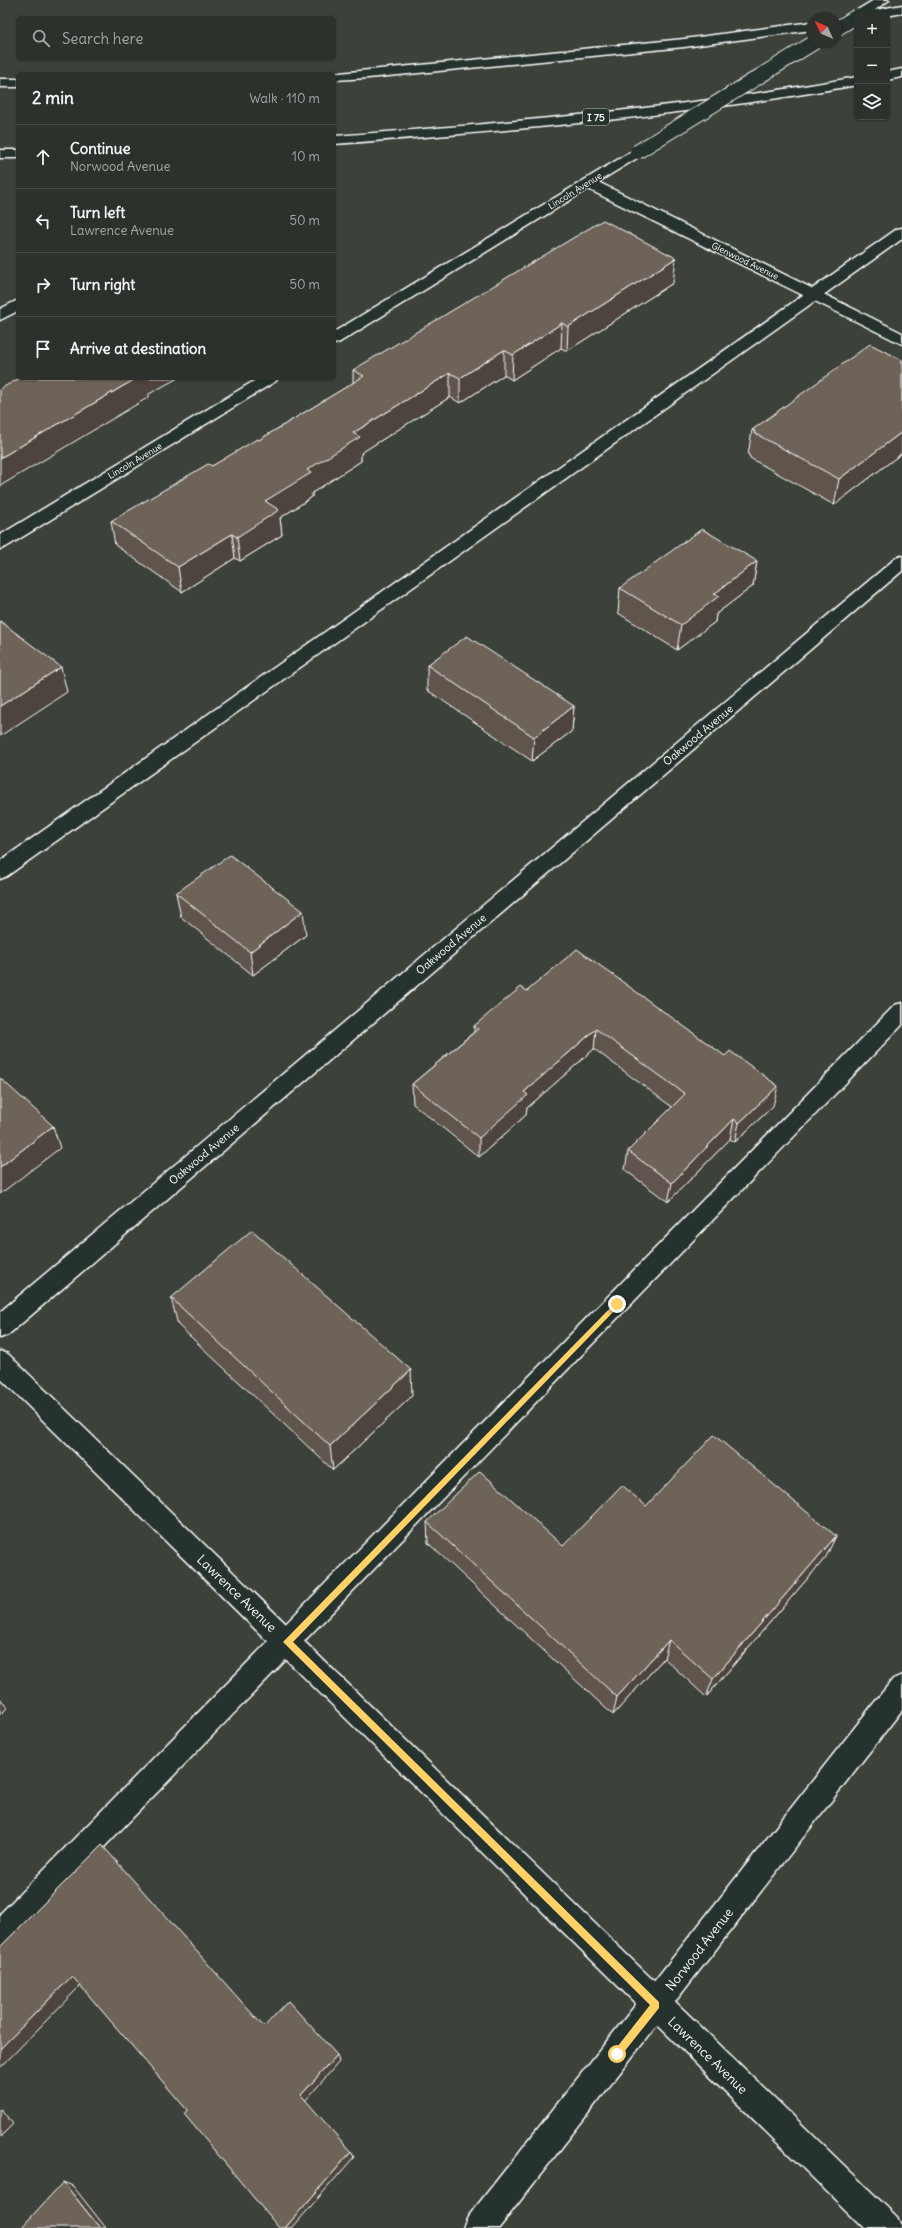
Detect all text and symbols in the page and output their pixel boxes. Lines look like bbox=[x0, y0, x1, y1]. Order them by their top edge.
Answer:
north arrow bbox=[806, 12, 842, 48]
map controls bbox=[854, 12, 890, 120]
button: + bbox=[854, 12, 890, 48]
search box bbox=[16, 16, 336, 60]
icon: search bbox=[30, 27, 52, 49]
text: Search here bbox=[62, 29, 143, 48]
button: − bbox=[854, 48, 890, 84]
button: layers bbox=[854, 84, 890, 120]
text: 2 min bbox=[32, 87, 74, 109]
text: Walk · 110 m bbox=[249, 90, 320, 107]
road number: I 75 bbox=[583, 109, 609, 125]
text: Continue bbox=[70, 139, 131, 158]
icon: ahead bbox=[32, 146, 54, 168]
text: 10 m bbox=[292, 148, 320, 165]
text: Norwood Avenue bbox=[70, 158, 171, 175]
street label: Lincoln Avenue bbox=[546, 170, 604, 211]
text: Turn left bbox=[70, 203, 125, 222]
icon: left bbox=[32, 210, 54, 232]
text: 50 m bbox=[289, 212, 320, 229]
text: Lawrence Avenue bbox=[70, 222, 174, 239]
street label: Glenwood Avenue bbox=[710, 240, 781, 282]
icon: right bbox=[32, 274, 54, 296]
text: Turn right bbox=[70, 275, 135, 294]
text: 50 m bbox=[289, 276, 320, 293]
icon: arrive bbox=[32, 338, 54, 360]
text: Arrive at destination bbox=[70, 339, 206, 358]
street label: Lincoln Avenue bbox=[106, 440, 164, 481]
street label: Oakwood Avenue bbox=[660, 702, 736, 768]
street label: Oakwood Avenue bbox=[413, 911, 489, 977]
street label: Oakwood Avenue bbox=[166, 1121, 242, 1187]
route end bbox=[608, 1295, 626, 1313]
street label: Lawrence Avenue bbox=[193, 1551, 280, 1636]
street label: Norwood Avenue bbox=[662, 1904, 737, 1994]
street label: Lawrence Avenue bbox=[664, 2013, 751, 2098]
route start bbox=[608, 2045, 626, 2063]

